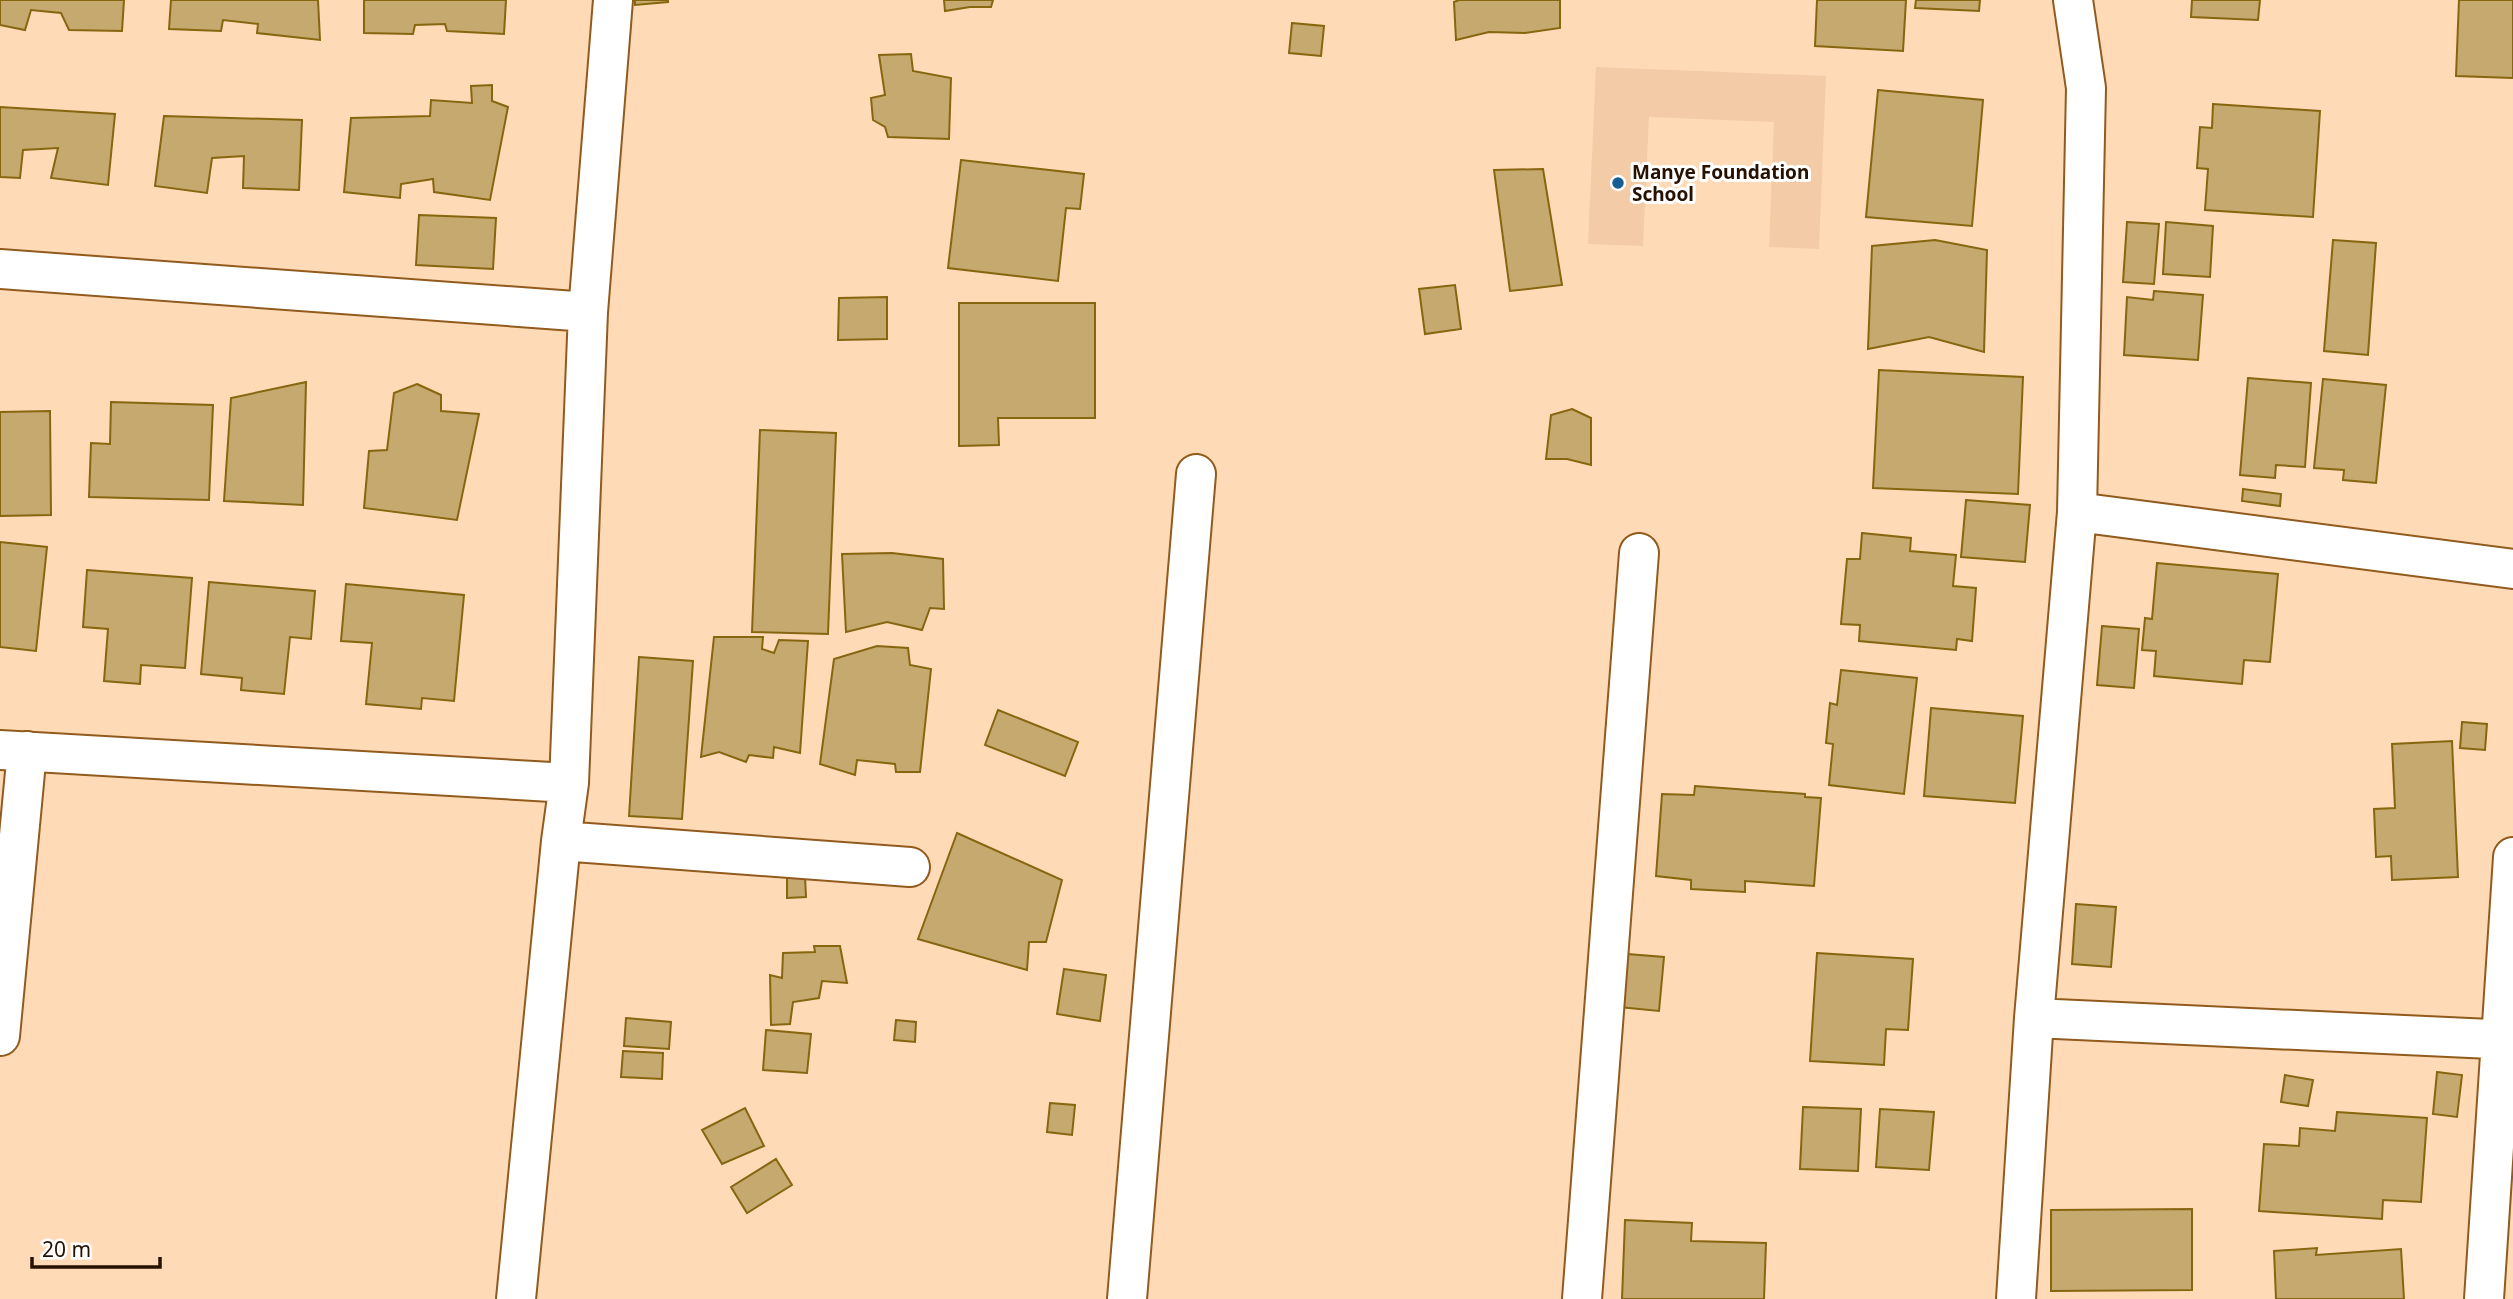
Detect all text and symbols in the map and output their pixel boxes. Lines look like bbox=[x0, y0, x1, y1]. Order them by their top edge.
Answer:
place label: Manye Foundation School bbox=[1632, 159, 1809, 207]
marker: Manye Foundation School bbox=[1610, 175, 1626, 191]
scale bar bbox=[32, 1226, 159, 1270]
text: 20 m bbox=[42, 1235, 91, 1263]

